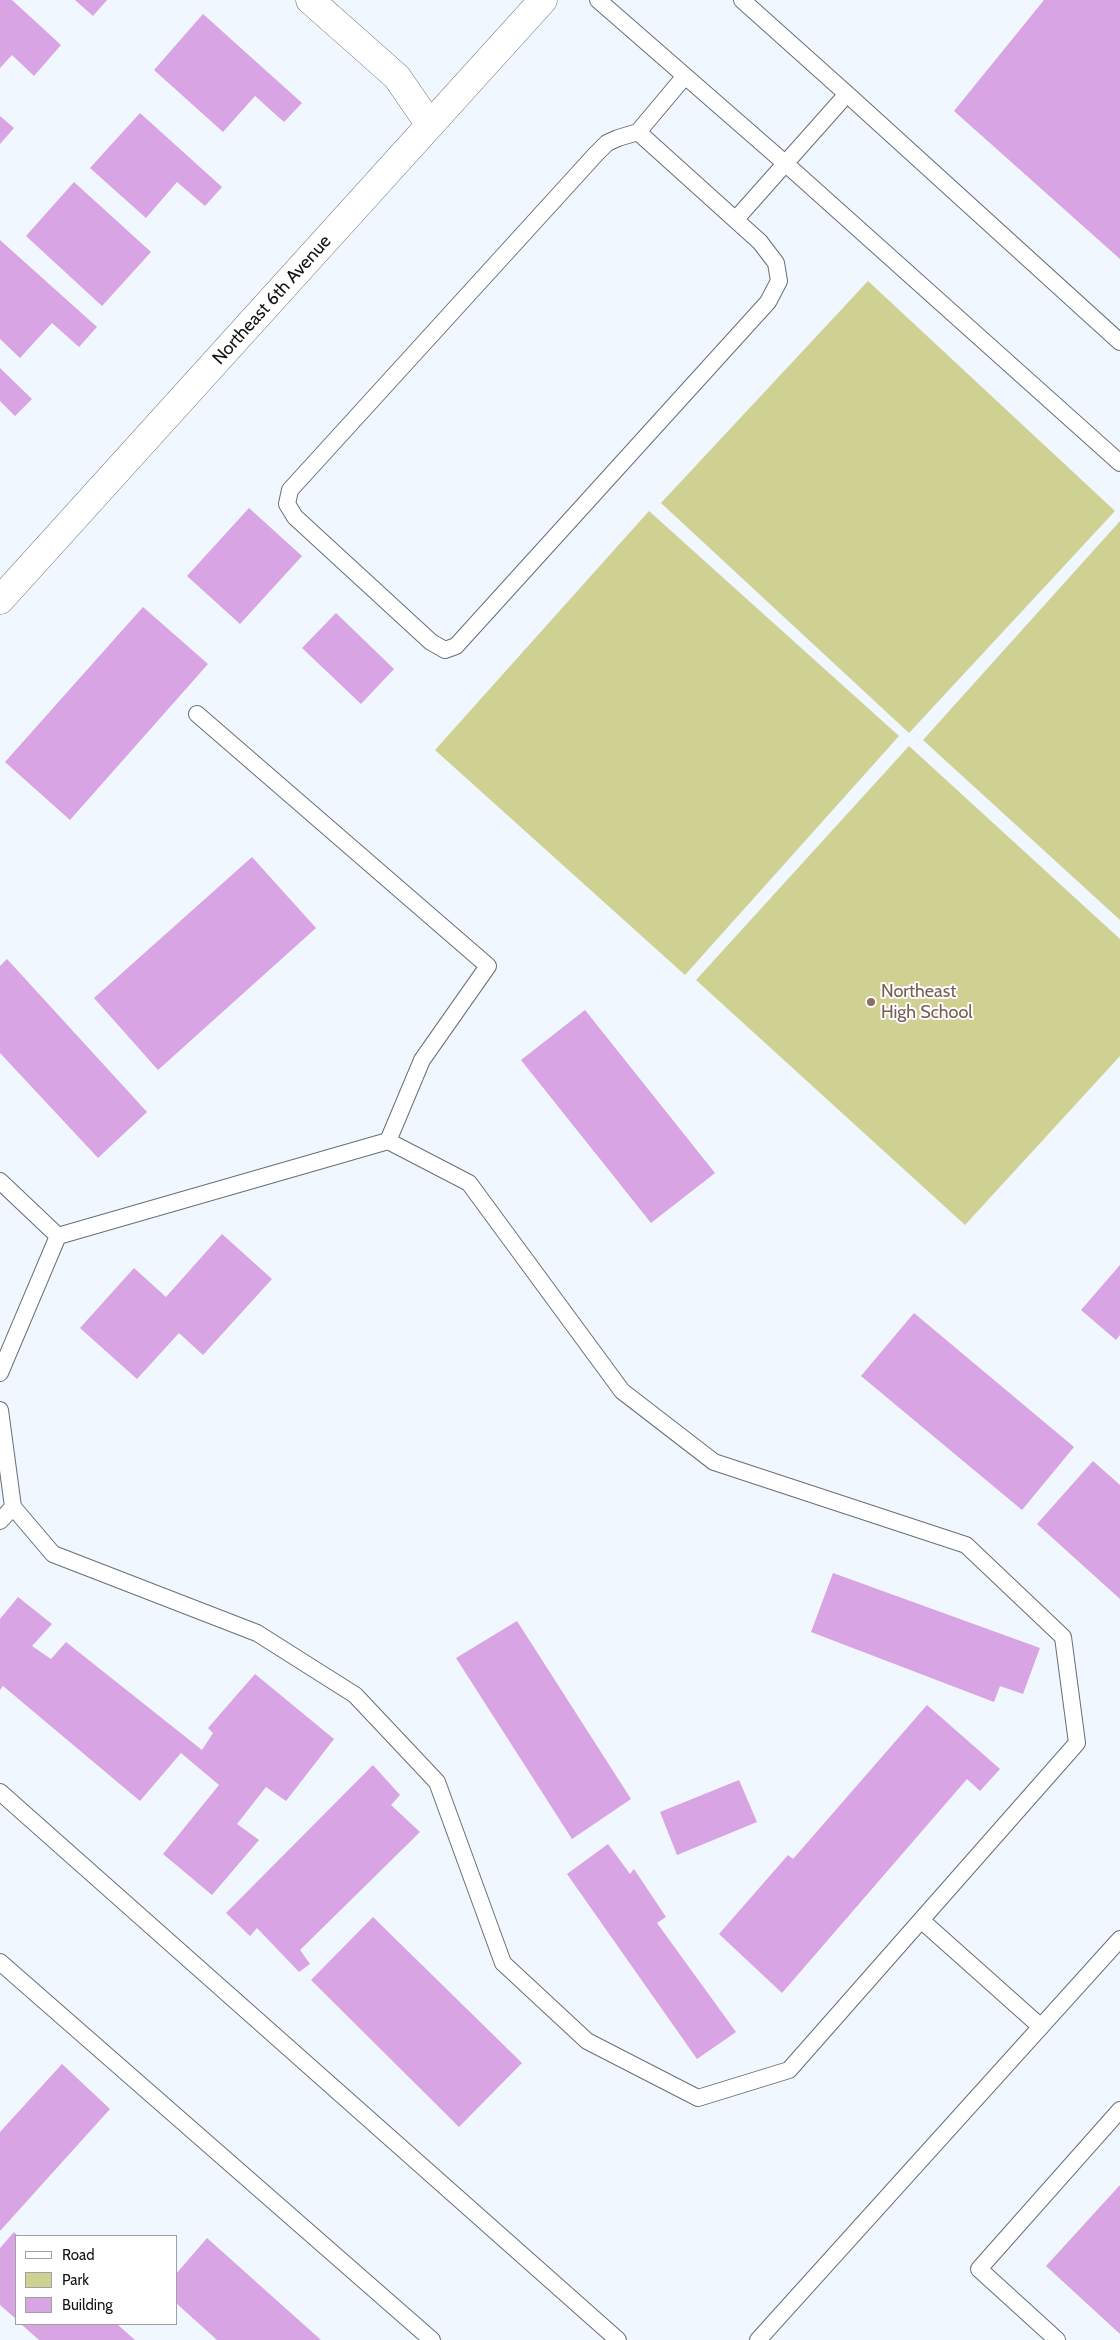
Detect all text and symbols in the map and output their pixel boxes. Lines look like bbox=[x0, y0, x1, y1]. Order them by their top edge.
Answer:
street label: Northeast 6th Avenue bbox=[208, 231, 336, 369]
place label: Northeast High School bbox=[881, 981, 973, 1024]
marker: Northeast High School bbox=[865, 996, 877, 1008]
legend bbox=[15, 2235, 178, 2325]
text: Road bbox=[62, 2246, 95, 2264]
text: Park bbox=[62, 2271, 89, 2289]
text: Building bbox=[62, 2296, 113, 2314]

